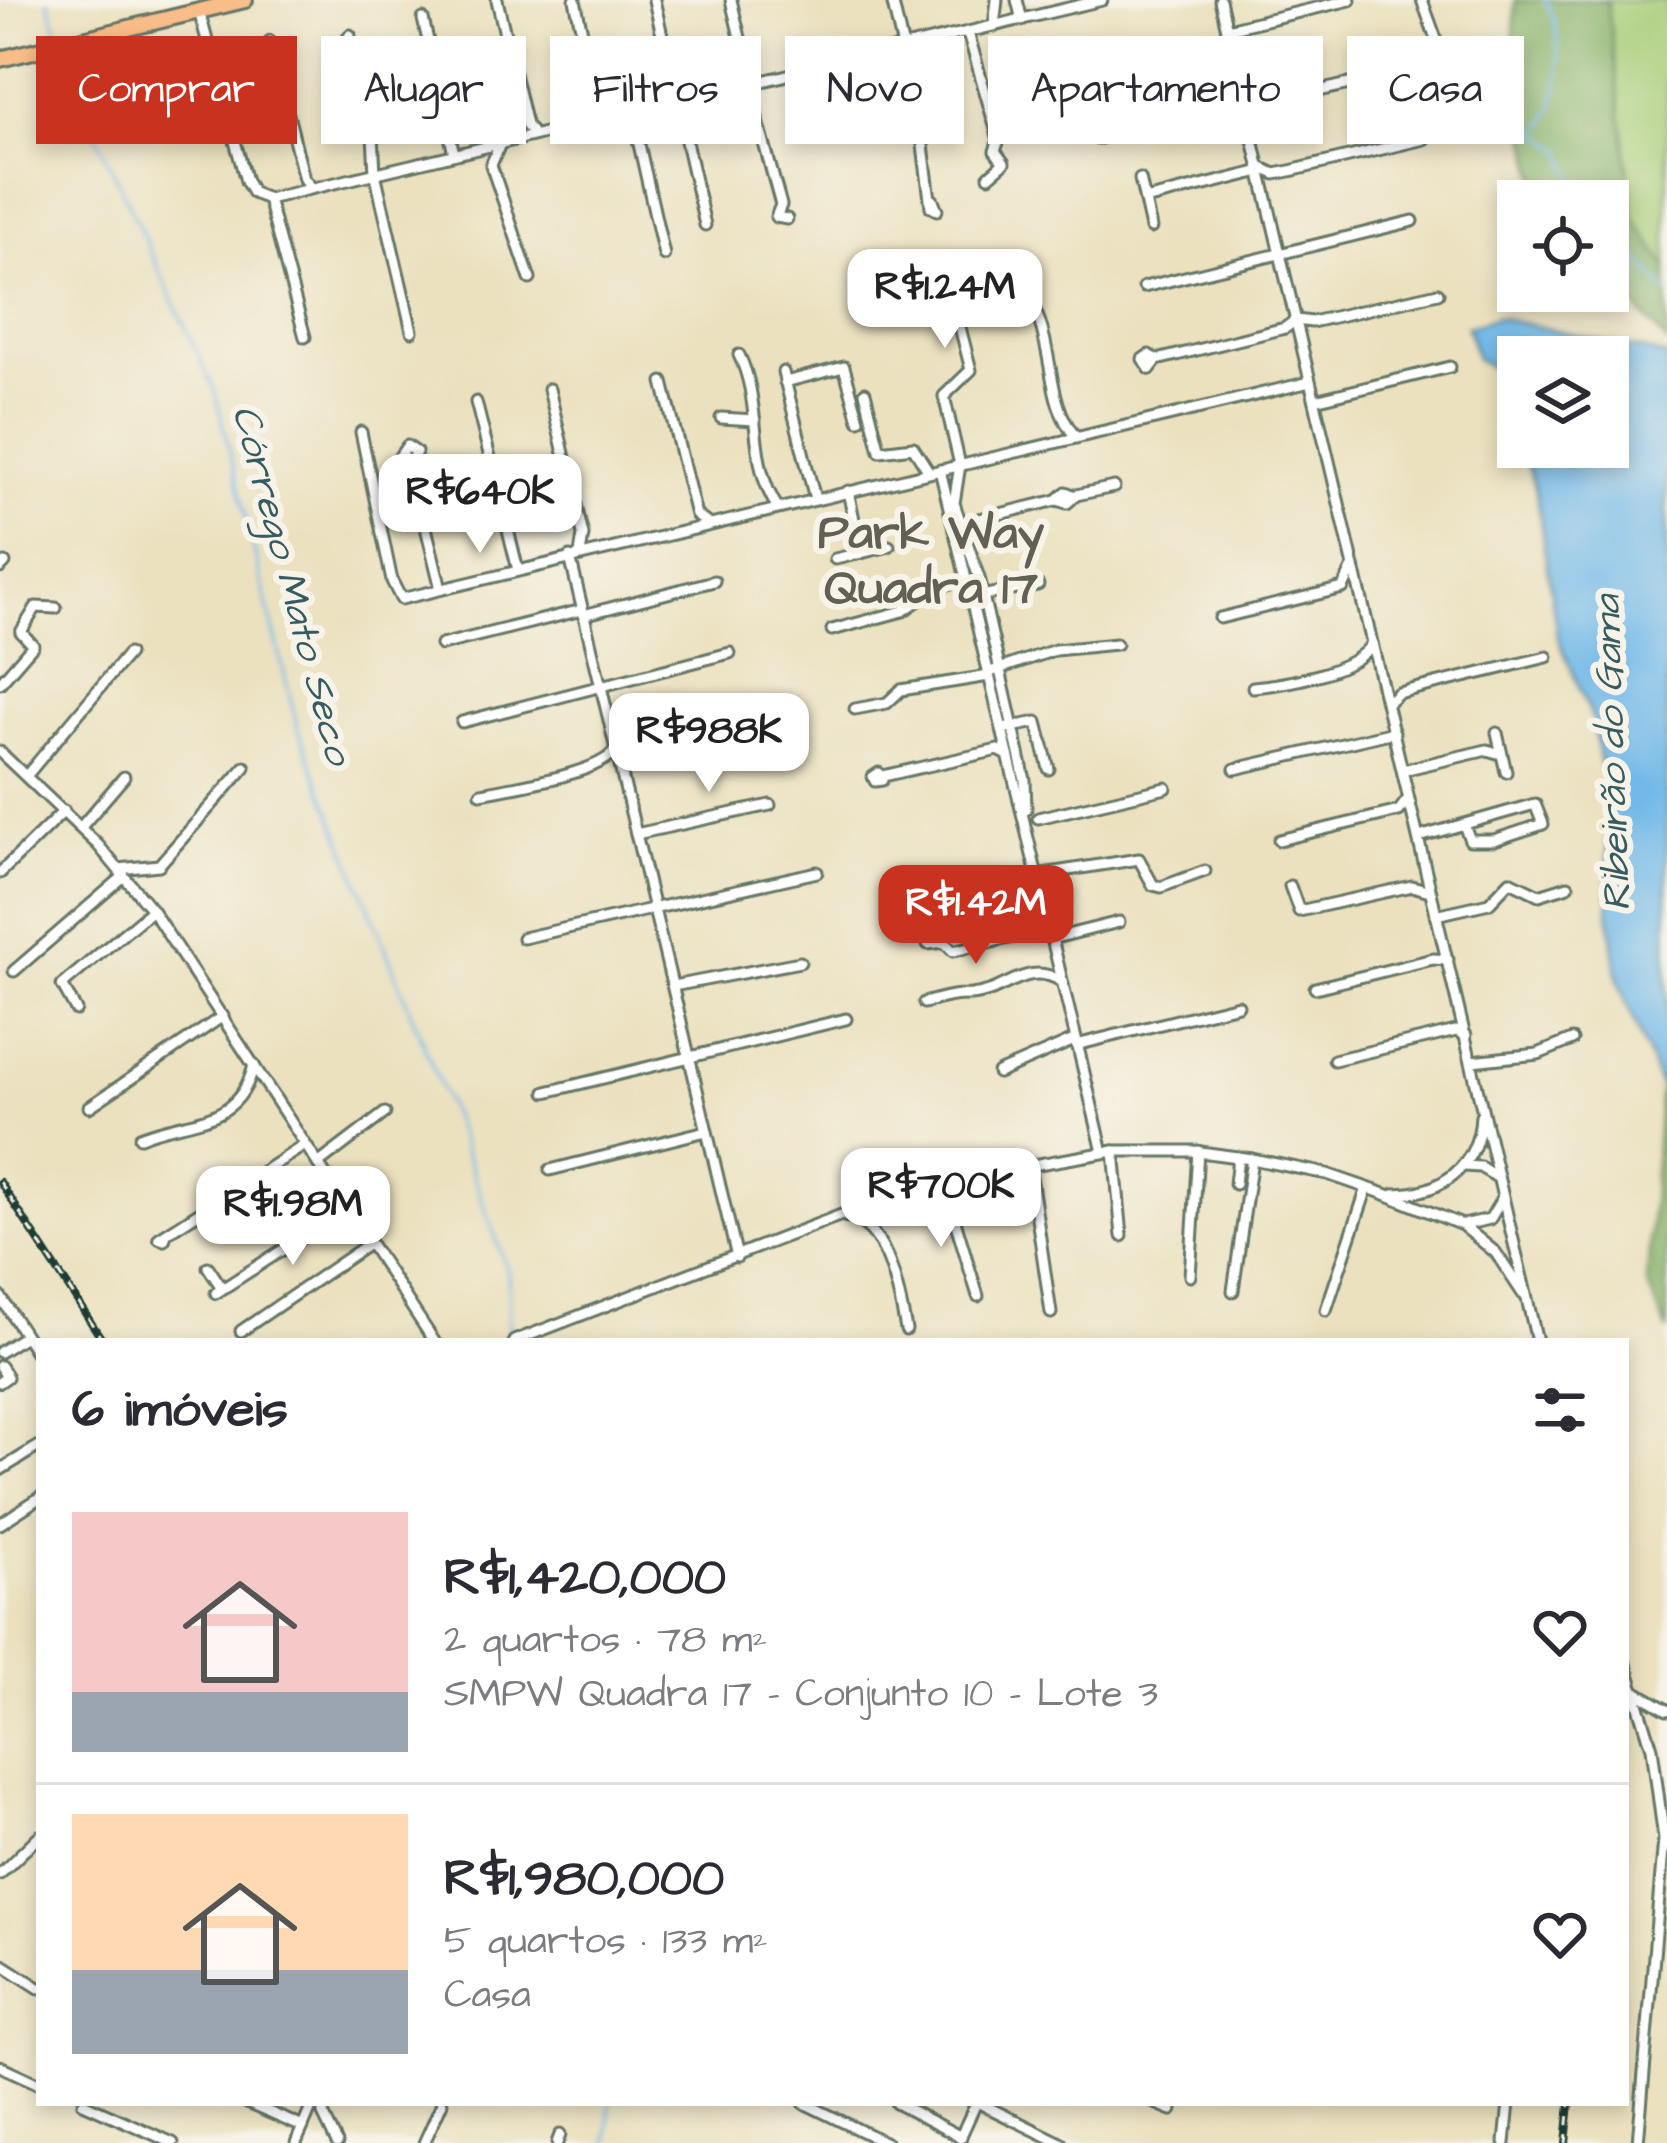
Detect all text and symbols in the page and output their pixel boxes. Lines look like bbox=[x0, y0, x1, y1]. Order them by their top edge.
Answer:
chip: Comprar bbox=[36, 36, 297, 144]
chip: Alugar bbox=[321, 36, 526, 144]
chip: Filtros bbox=[550, 36, 761, 144]
chip: Novo bbox=[785, 36, 964, 144]
chip: Apartamento bbox=[988, 36, 1323, 144]
chip: Casa bbox=[1347, 36, 1524, 144]
map controls bbox=[1497, 180, 1629, 468]
button: locate bbox=[1497, 180, 1629, 312]
pin: R$1.24M bbox=[834, 249, 1056, 351]
text: R$1.24M bbox=[874, 261, 1016, 315]
button: layers bbox=[1497, 336, 1629, 468]
water label: Córrego Mato Seco bbox=[216, 399, 366, 773]
pin: R$640K bbox=[382, 454, 578, 556]
text: R$640K bbox=[406, 466, 554, 520]
district label: Park Way Quadra 17 bbox=[818, 501, 1045, 622]
water label: Ribeirão do Gama bbox=[1580, 592, 1645, 912]
pin: R$988K bbox=[611, 693, 807, 795]
text: R$988K bbox=[636, 705, 782, 759]
pin: R$1.42M bbox=[865, 865, 1087, 967]
text: R$1.42M bbox=[905, 877, 1047, 931]
pin: R$700K bbox=[843, 1148, 1039, 1250]
text: R$700K bbox=[868, 1160, 1014, 1214]
pin: R$1.98M bbox=[182, 1166, 404, 1268]
text: R$1.98M bbox=[223, 1178, 363, 1232]
text: 6 imóveis bbox=[72, 1375, 288, 1446]
icon: filters bbox=[1527, 1377, 1593, 1443]
text: R$1,420,000 bbox=[444, 1543, 726, 1614]
icon: home bbox=[168, 1560, 312, 1704]
icon: heart bbox=[1527, 1599, 1593, 1665]
text: 2 quartos · 78 m² bbox=[444, 1614, 767, 1668]
text: SMPW Quadra 17 - Conjunto 10 - Lote 3 bbox=[444, 1668, 1158, 1722]
text: R$1,980,000 bbox=[444, 1844, 724, 1915]
icon: home bbox=[168, 1862, 312, 2006]
icon: heart bbox=[1527, 1901, 1593, 1967]
text: 5 quartos · 133 m² bbox=[444, 1915, 768, 1969]
text: Casa bbox=[444, 1969, 531, 2023]

